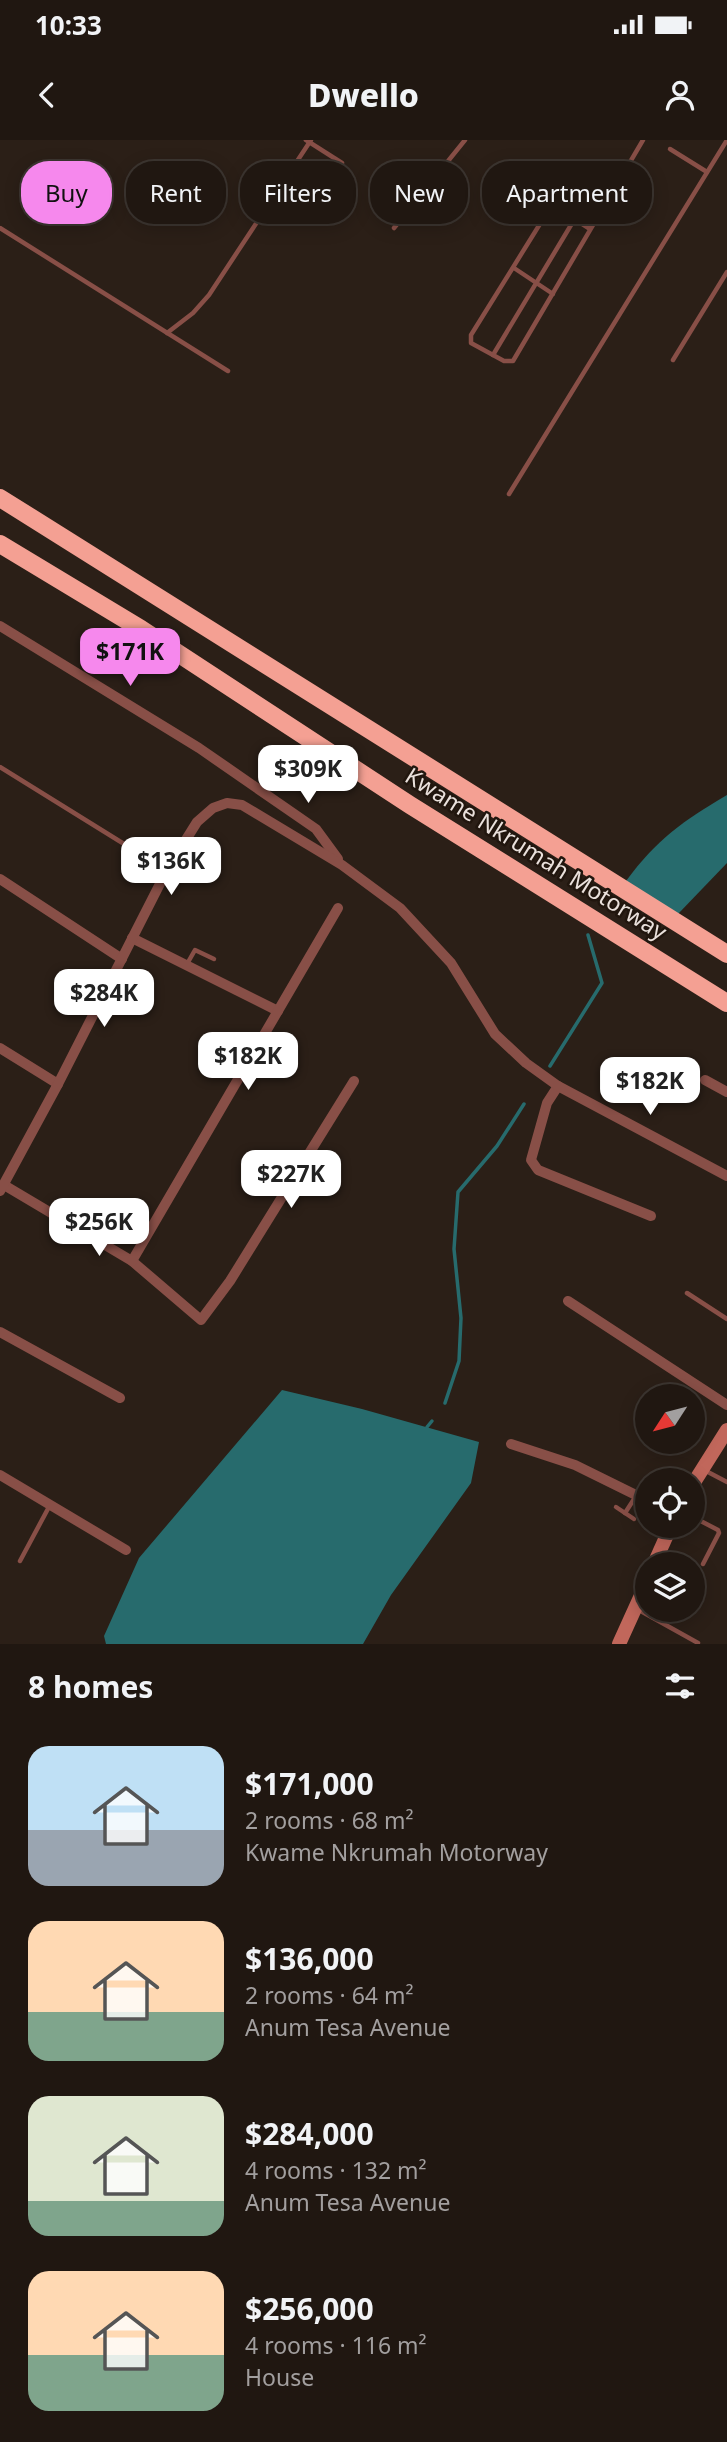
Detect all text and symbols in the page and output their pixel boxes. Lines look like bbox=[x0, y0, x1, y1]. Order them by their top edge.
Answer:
text: 10:33 bbox=[35, 7, 102, 43]
text: Dwello bbox=[308, 73, 419, 116]
icon: back bbox=[28, 76, 66, 114]
icon: person bbox=[661, 76, 699, 114]
chip: Buy bbox=[21, 161, 112, 224]
chip: Rent bbox=[126, 161, 226, 224]
chip: Filters bbox=[240, 161, 356, 224]
chip: New bbox=[370, 161, 468, 224]
chip: Apartment bbox=[482, 161, 652, 224]
pin: $171K bbox=[81, 629, 179, 688]
text: $171K bbox=[96, 635, 164, 667]
pin: $309K bbox=[259, 746, 357, 805]
text: $309K bbox=[274, 752, 342, 784]
street label: Kwame Nkrumah Motorway bbox=[400, 759, 674, 947]
pin: $136K bbox=[122, 838, 220, 897]
text: $136K bbox=[137, 844, 205, 876]
pin: $284K bbox=[55, 970, 153, 1029]
text: $284K bbox=[70, 976, 138, 1008]
pin: $182K bbox=[199, 1032, 297, 1092]
text: $182K bbox=[214, 1039, 282, 1071]
pin: $182K bbox=[601, 1058, 699, 1117]
text: $182K bbox=[616, 1064, 684, 1096]
pin: $227K bbox=[242, 1150, 340, 1210]
text: $227K bbox=[257, 1157, 325, 1189]
pin: $256K bbox=[50, 1198, 148, 1258]
text: $256K bbox=[65, 1205, 133, 1237]
north arrow bbox=[635, 1384, 705, 1454]
map controls bbox=[635, 1384, 705, 1622]
button: locate bbox=[635, 1468, 705, 1538]
button: layers bbox=[635, 1552, 705, 1622]
text: 8 homes bbox=[28, 1666, 153, 1707]
icon: filters bbox=[661, 1667, 699, 1705]
text: $171,000 bbox=[245, 1763, 374, 1804]
icon: home bbox=[84, 1774, 168, 1858]
text: 2 rooms · 68 m² bbox=[245, 1804, 414, 1836]
text: Kwame Nkrumah Motorway bbox=[245, 1836, 548, 1868]
text: $136,000 bbox=[245, 1938, 374, 1979]
icon: home bbox=[84, 1949, 168, 2033]
text: 2 rooms · 64 m² bbox=[245, 1979, 414, 2011]
text: Anum Tesa Avenue bbox=[245, 2011, 450, 2043]
text: $284,000 bbox=[245, 2113, 374, 2154]
icon: home bbox=[84, 2124, 168, 2208]
text: 4 rooms · 132 m² bbox=[245, 2154, 427, 2186]
text: Anum Tesa Avenue bbox=[245, 2186, 450, 2218]
text: $256,000 bbox=[245, 2288, 374, 2329]
icon: home bbox=[84, 2299, 168, 2383]
text: 4 rooms · 116 m² bbox=[245, 2329, 427, 2361]
text: House bbox=[245, 2361, 314, 2393]

